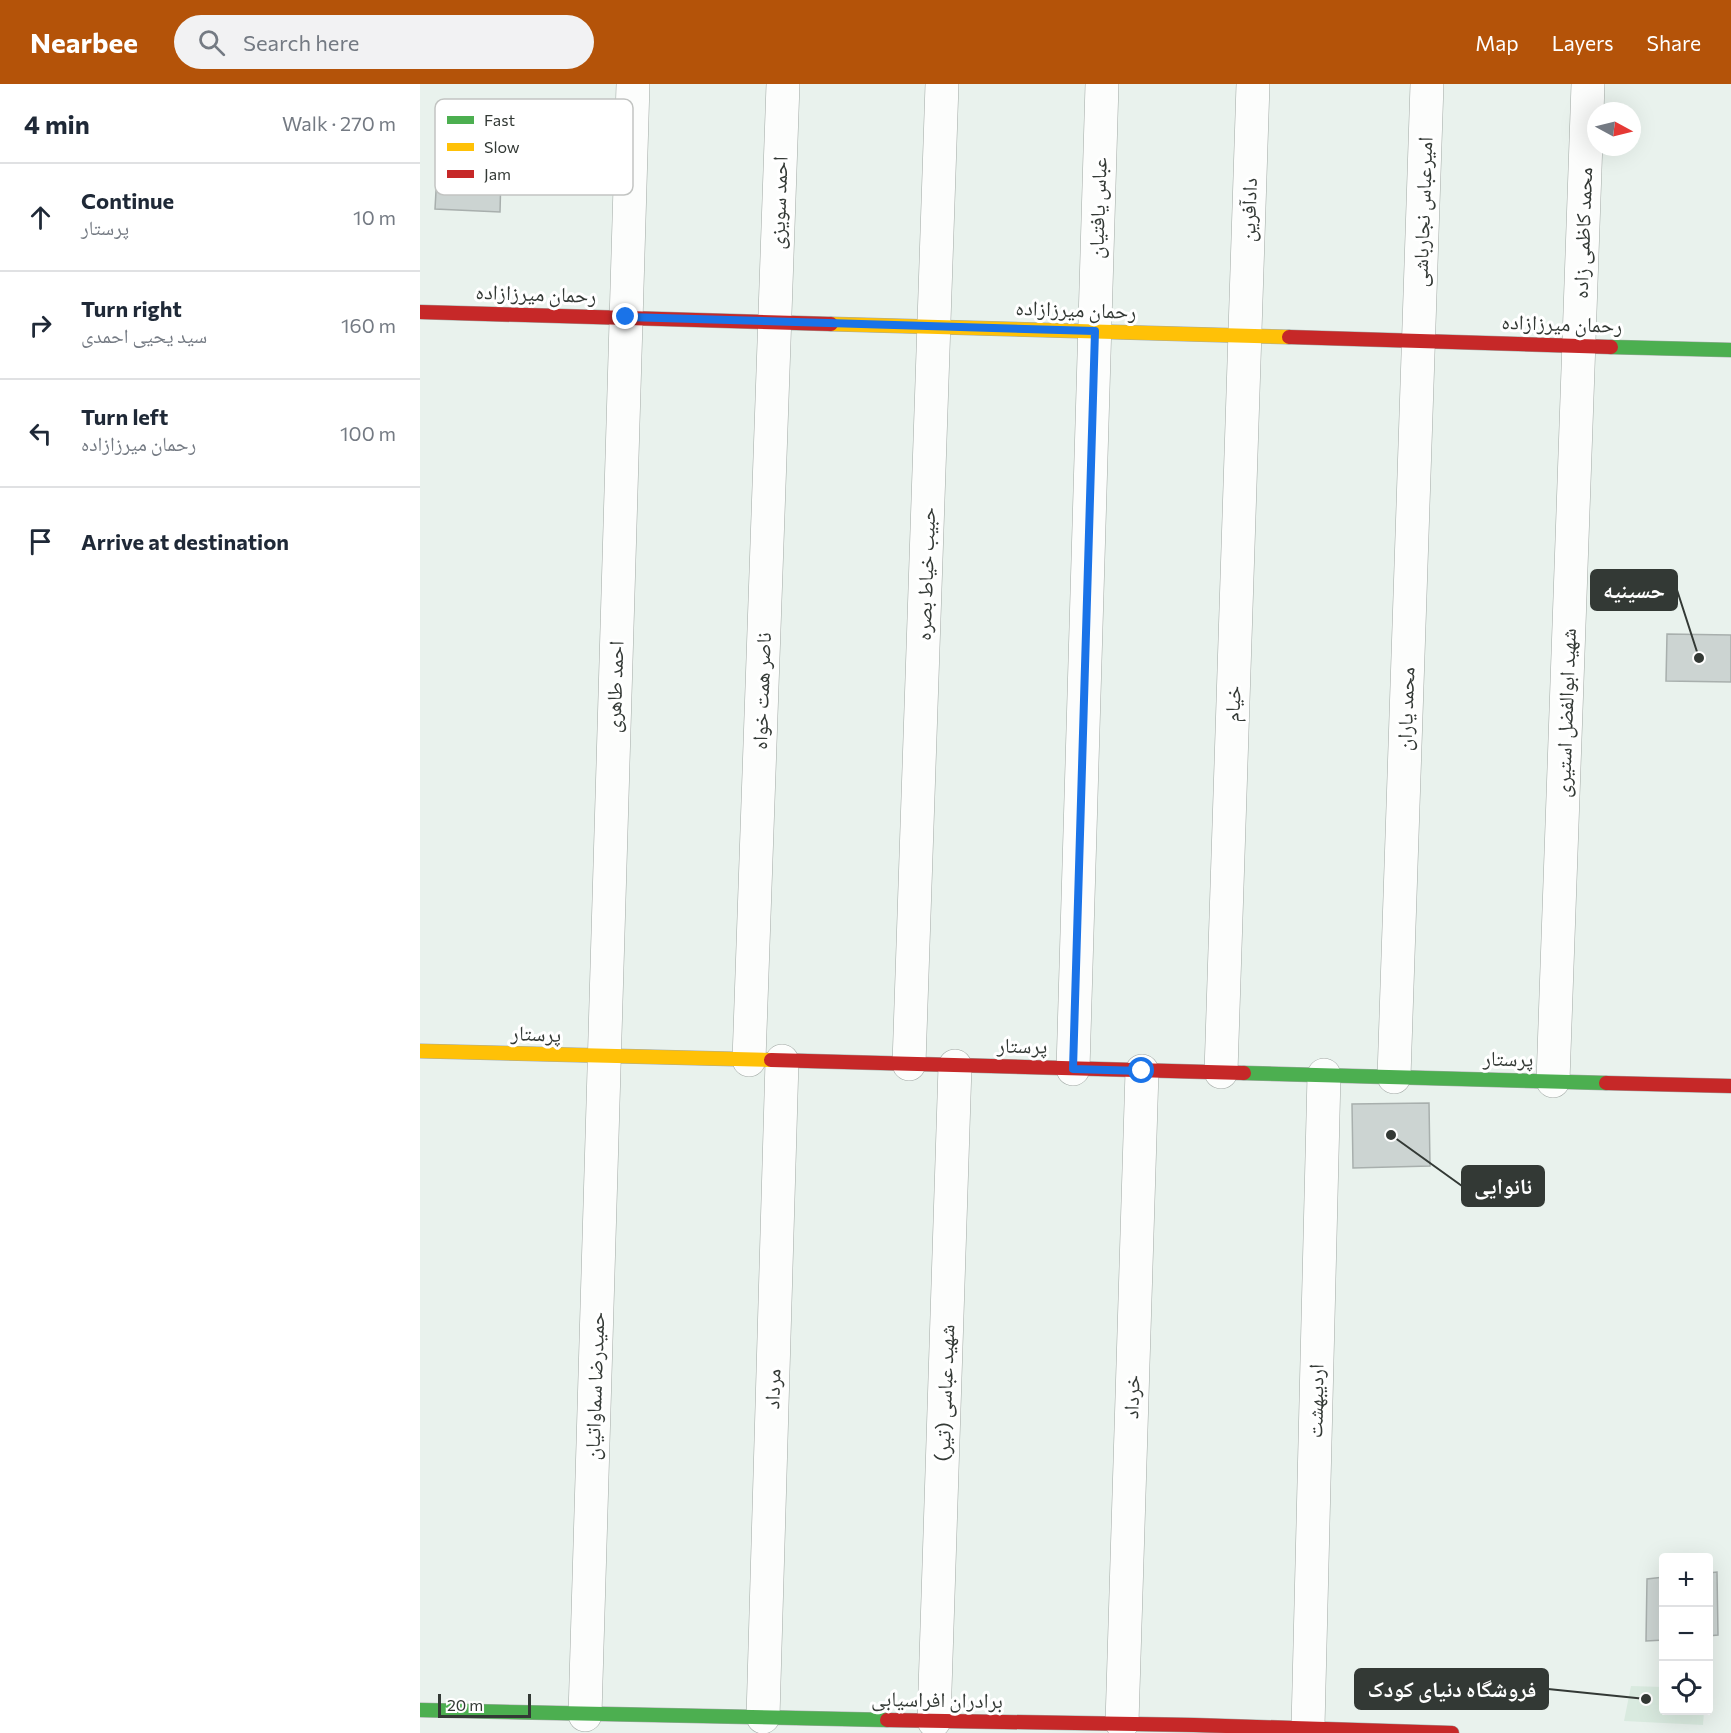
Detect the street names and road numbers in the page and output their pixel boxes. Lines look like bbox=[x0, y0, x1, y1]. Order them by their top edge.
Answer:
street label: امیرعباس نجارباشی bbox=[1406, 136, 1439, 288]
street label: احمد سویزی bbox=[763, 156, 793, 250]
street label: عباس یافتیان bbox=[1082, 156, 1113, 259]
street label: محمد کاظمی زاده bbox=[1567, 167, 1598, 299]
street label: دادآفرین bbox=[1234, 177, 1263, 243]
street label: رحمان میرزازاده bbox=[475, 278, 597, 308]
street label: رحمان میرزازاده bbox=[1015, 294, 1137, 324]
street label: رحمان میرزازاده bbox=[1501, 308, 1623, 338]
street label: حبیب خیاط بصره bbox=[910, 507, 940, 641]
street label: شهید ابوالفضل استیری bbox=[1549, 628, 1582, 798]
street label: ناصر همت خواه bbox=[746, 632, 775, 750]
street label: احمد طاهری bbox=[599, 640, 629, 734]
street label: محمد یاران bbox=[1391, 666, 1419, 751]
street label: خیام bbox=[1218, 685, 1248, 723]
street label: پرستار bbox=[509, 1019, 562, 1047]
street label: پرستار bbox=[996, 1032, 1047, 1059]
street label: پرستار bbox=[1482, 1045, 1533, 1072]
street label: حمیدرضا سماواتیان bbox=[578, 1311, 610, 1461]
street label: شهید عباسی (تیر) bbox=[929, 1324, 960, 1462]
street label: اردیبهشت bbox=[1301, 1364, 1329, 1438]
street label: مرداد bbox=[758, 1368, 785, 1410]
street label: خرداد bbox=[1117, 1374, 1144, 1419]
street label: برادران افراسیابی bbox=[871, 1685, 1003, 1714]

